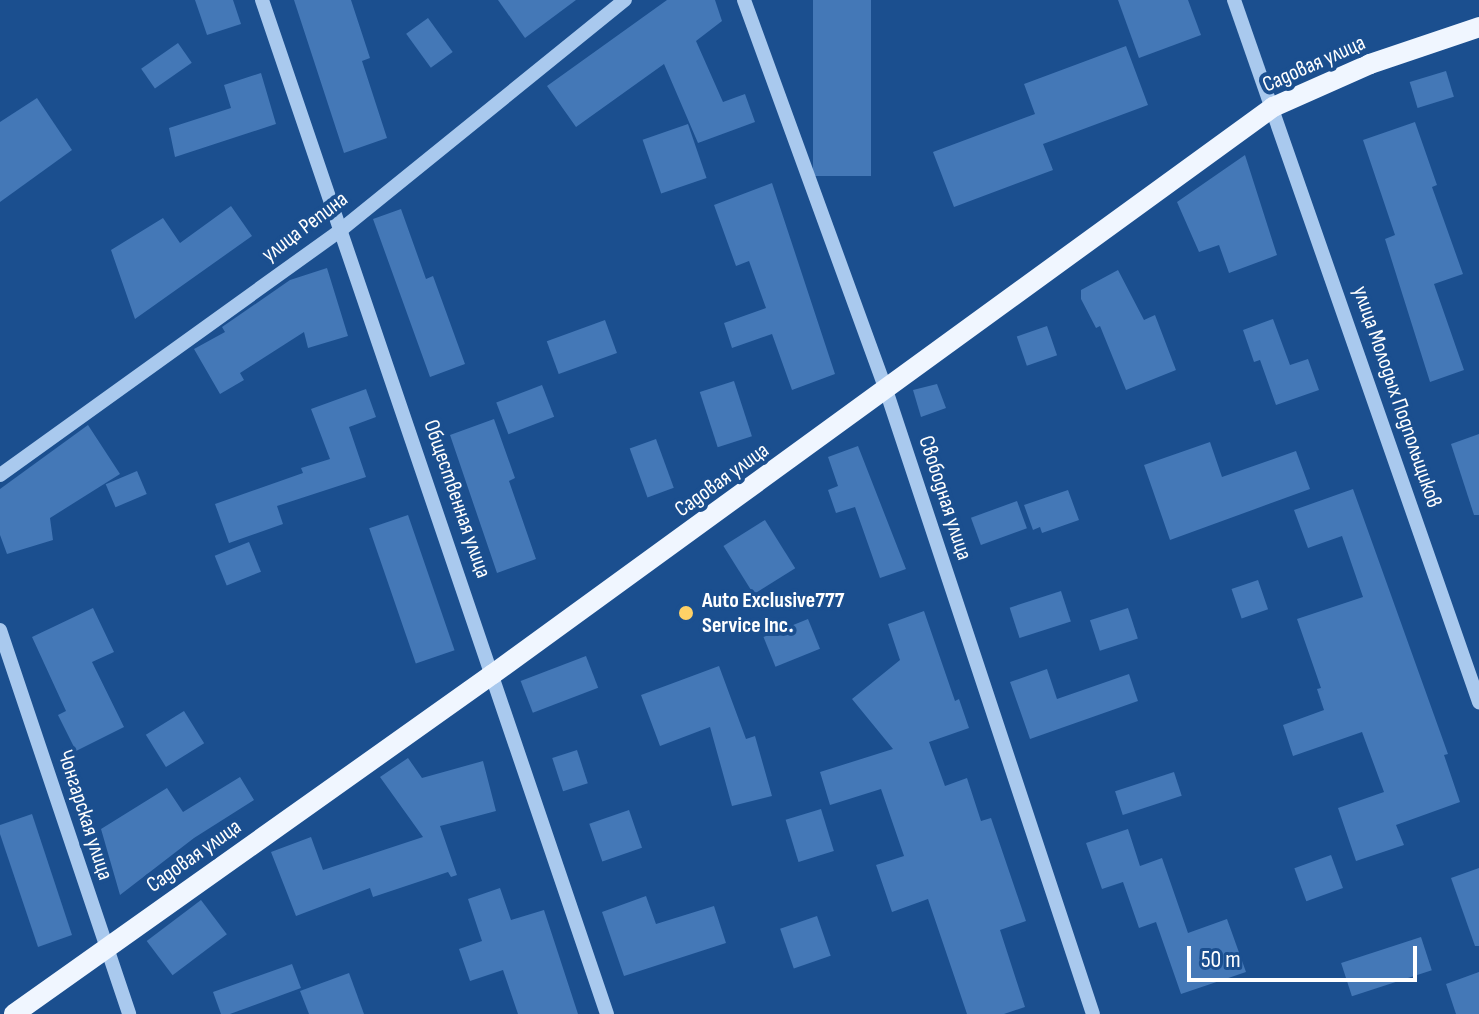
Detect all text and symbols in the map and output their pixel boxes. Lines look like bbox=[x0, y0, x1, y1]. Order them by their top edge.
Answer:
street label: Садовая улица bbox=[1259, 30, 1369, 98]
street label: улица Репина bbox=[257, 186, 353, 268]
street label: улица Молодых Подпольщиков bbox=[1347, 283, 1447, 511]
street label: Общественная улица bbox=[418, 416, 496, 582]
street label: Свободная улица bbox=[913, 433, 977, 563]
street label: Садовая улица bbox=[670, 437, 774, 523]
place label: Auto Exclusive777 Service Inc. bbox=[702, 587, 844, 638]
marker: Auto Exclusive777 Service Inc. bbox=[677, 604, 695, 622]
street label: Чонгарская улица bbox=[52, 747, 118, 883]
street label: Садовая улица bbox=[142, 814, 246, 898]
scale bar bbox=[1191, 930, 1421, 980]
text: 50 m bbox=[1201, 945, 1241, 974]

